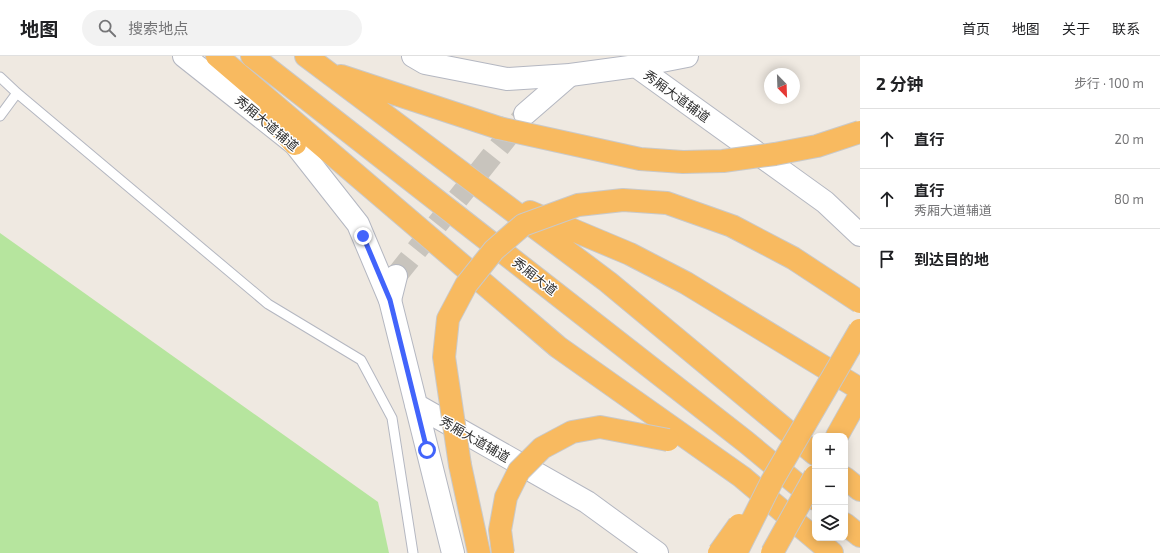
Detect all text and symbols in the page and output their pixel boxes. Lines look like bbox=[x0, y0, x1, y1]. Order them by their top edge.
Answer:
search box bbox=[82, 10, 362, 46]
text: 地图 bbox=[20, 17, 58, 40]
icon: search bbox=[96, 17, 118, 39]
text: 搜索地点 bbox=[128, 19, 188, 37]
text: 首页 bbox=[962, 20, 990, 37]
text: 地图 bbox=[1012, 20, 1040, 37]
text: 关于 bbox=[1062, 20, 1090, 37]
text: 联系 bbox=[1112, 20, 1140, 37]
street label: 秀厢大道辅道 bbox=[641, 67, 713, 125]
north arrow bbox=[764, 68, 800, 104]
text: 2 分钟 bbox=[876, 73, 924, 93]
text: 步行 · 100 m bbox=[1074, 75, 1144, 91]
street label: 秀厢大道辅道 bbox=[232, 92, 302, 154]
icon: ahead bbox=[876, 128, 898, 150]
text: 直行 bbox=[914, 130, 944, 148]
text: 20 m bbox=[1115, 131, 1144, 147]
text: 直行 bbox=[914, 181, 944, 199]
icon: ahead bbox=[876, 188, 898, 210]
text: 80 m bbox=[1114, 191, 1144, 207]
text: 秀厢大道辅道 bbox=[914, 202, 992, 218]
route end bbox=[354, 227, 372, 245]
icon: arrive bbox=[876, 248, 898, 270]
text: 到达目的地 bbox=[914, 250, 989, 268]
street label: 秀厢大道 bbox=[510, 254, 560, 298]
street label: 秀厢大道辅道 bbox=[437, 413, 513, 465]
map controls bbox=[812, 433, 848, 541]
button: + bbox=[812, 433, 848, 469]
route start bbox=[418, 441, 436, 459]
button: − bbox=[812, 469, 848, 505]
button: layers bbox=[812, 505, 848, 541]

